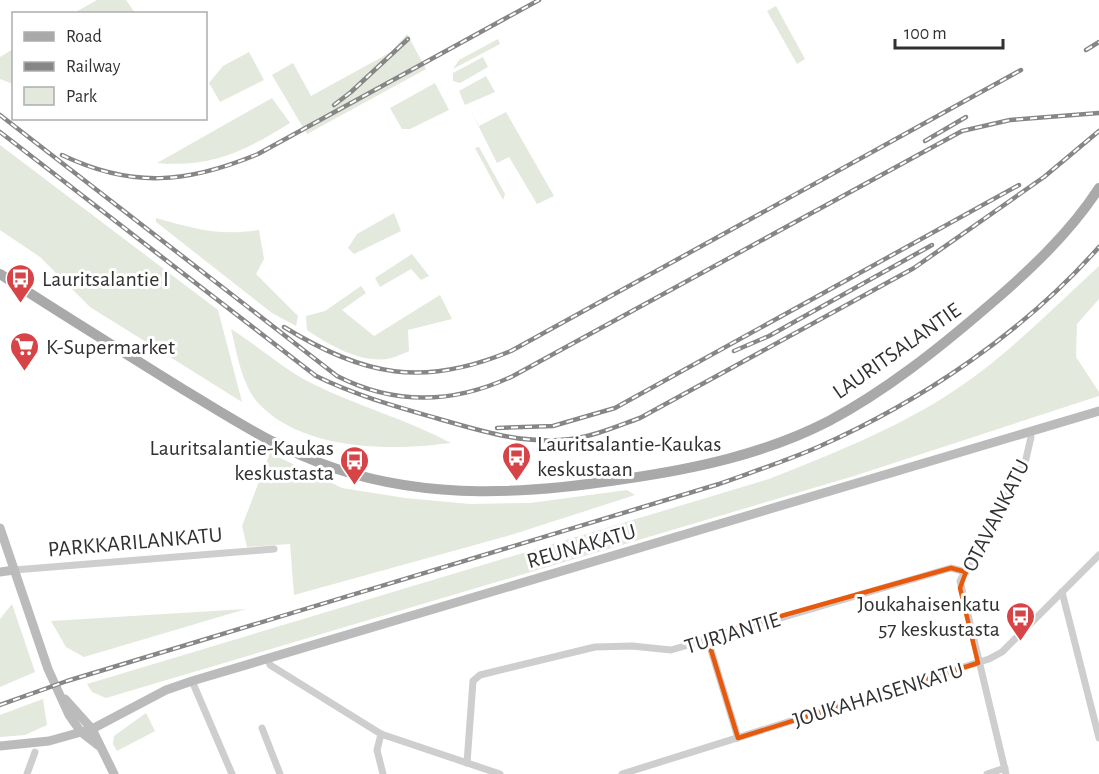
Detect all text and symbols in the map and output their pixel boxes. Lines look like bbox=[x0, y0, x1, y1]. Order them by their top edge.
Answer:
legend bbox=[12, 12, 207, 120]
scale bar bbox=[895, 12, 1003, 50]
text: 100 m bbox=[904, 25, 947, 43]
text: Road bbox=[66, 28, 102, 46]
text: Railway bbox=[66, 58, 121, 76]
text: Park bbox=[66, 88, 98, 106]
bus stop icon: Lauritsalantie I bbox=[5, 262, 37, 304]
place label: Lauritsalantie I bbox=[42, 268, 169, 290]
street label: LAURITSALANTIE bbox=[829, 298, 965, 403]
supermarket icon: K-Supermarket bbox=[9, 330, 41, 372]
place label: K-Supermarket bbox=[46, 336, 175, 358]
place label: Lauritsalantie-Kaukas keskustaan bbox=[537, 433, 721, 480]
place label: Lauritsalantie-Kaukas keskustasta bbox=[150, 437, 334, 484]
bus stop icon: Lauritsalantie-Kaukas keskustaan bbox=[500, 440, 532, 482]
bus stop icon: Lauritsalantie-Kaukas keskustasta bbox=[339, 444, 371, 486]
street label: OTAVANKATU bbox=[958, 456, 1034, 575]
street label: REUNAKATU bbox=[524, 520, 638, 572]
street label: PARKKARILANKATU bbox=[47, 523, 223, 561]
place label: Joukahaisenkatu 57 keskustasta bbox=[857, 593, 1000, 640]
bus stop icon: Joukahaisenkatu 57 keskustasta bbox=[1005, 600, 1037, 642]
street label: TURJANTIE bbox=[682, 608, 783, 658]
street label: JOUKAHAISENKATU bbox=[791, 659, 966, 731]

